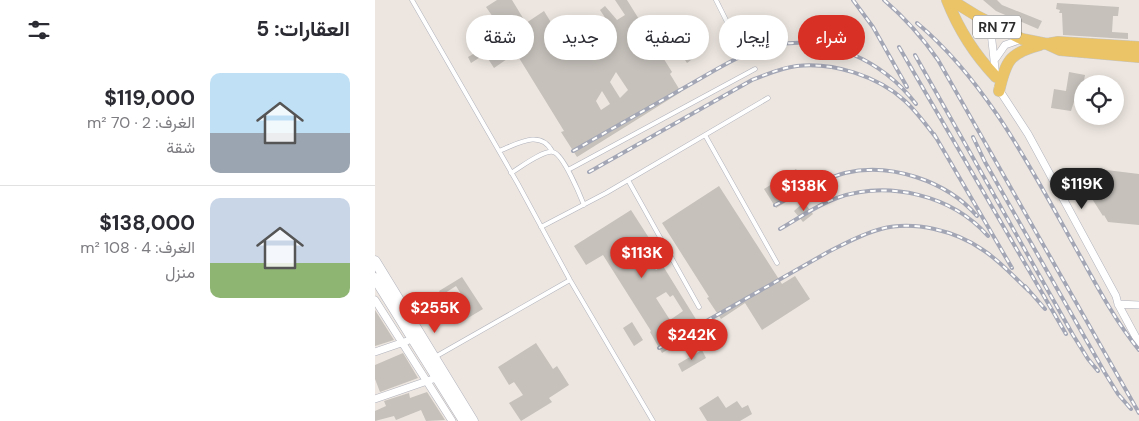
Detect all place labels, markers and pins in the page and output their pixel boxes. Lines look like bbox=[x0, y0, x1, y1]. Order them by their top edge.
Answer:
pin: $119K bbox=[1047, 168, 1117, 210]
pin: $138K bbox=[769, 170, 839, 212]
pin: $113K bbox=[607, 236, 677, 279]
pin: $255K bbox=[400, 292, 470, 334]
pin: $242K bbox=[657, 318, 727, 361]

